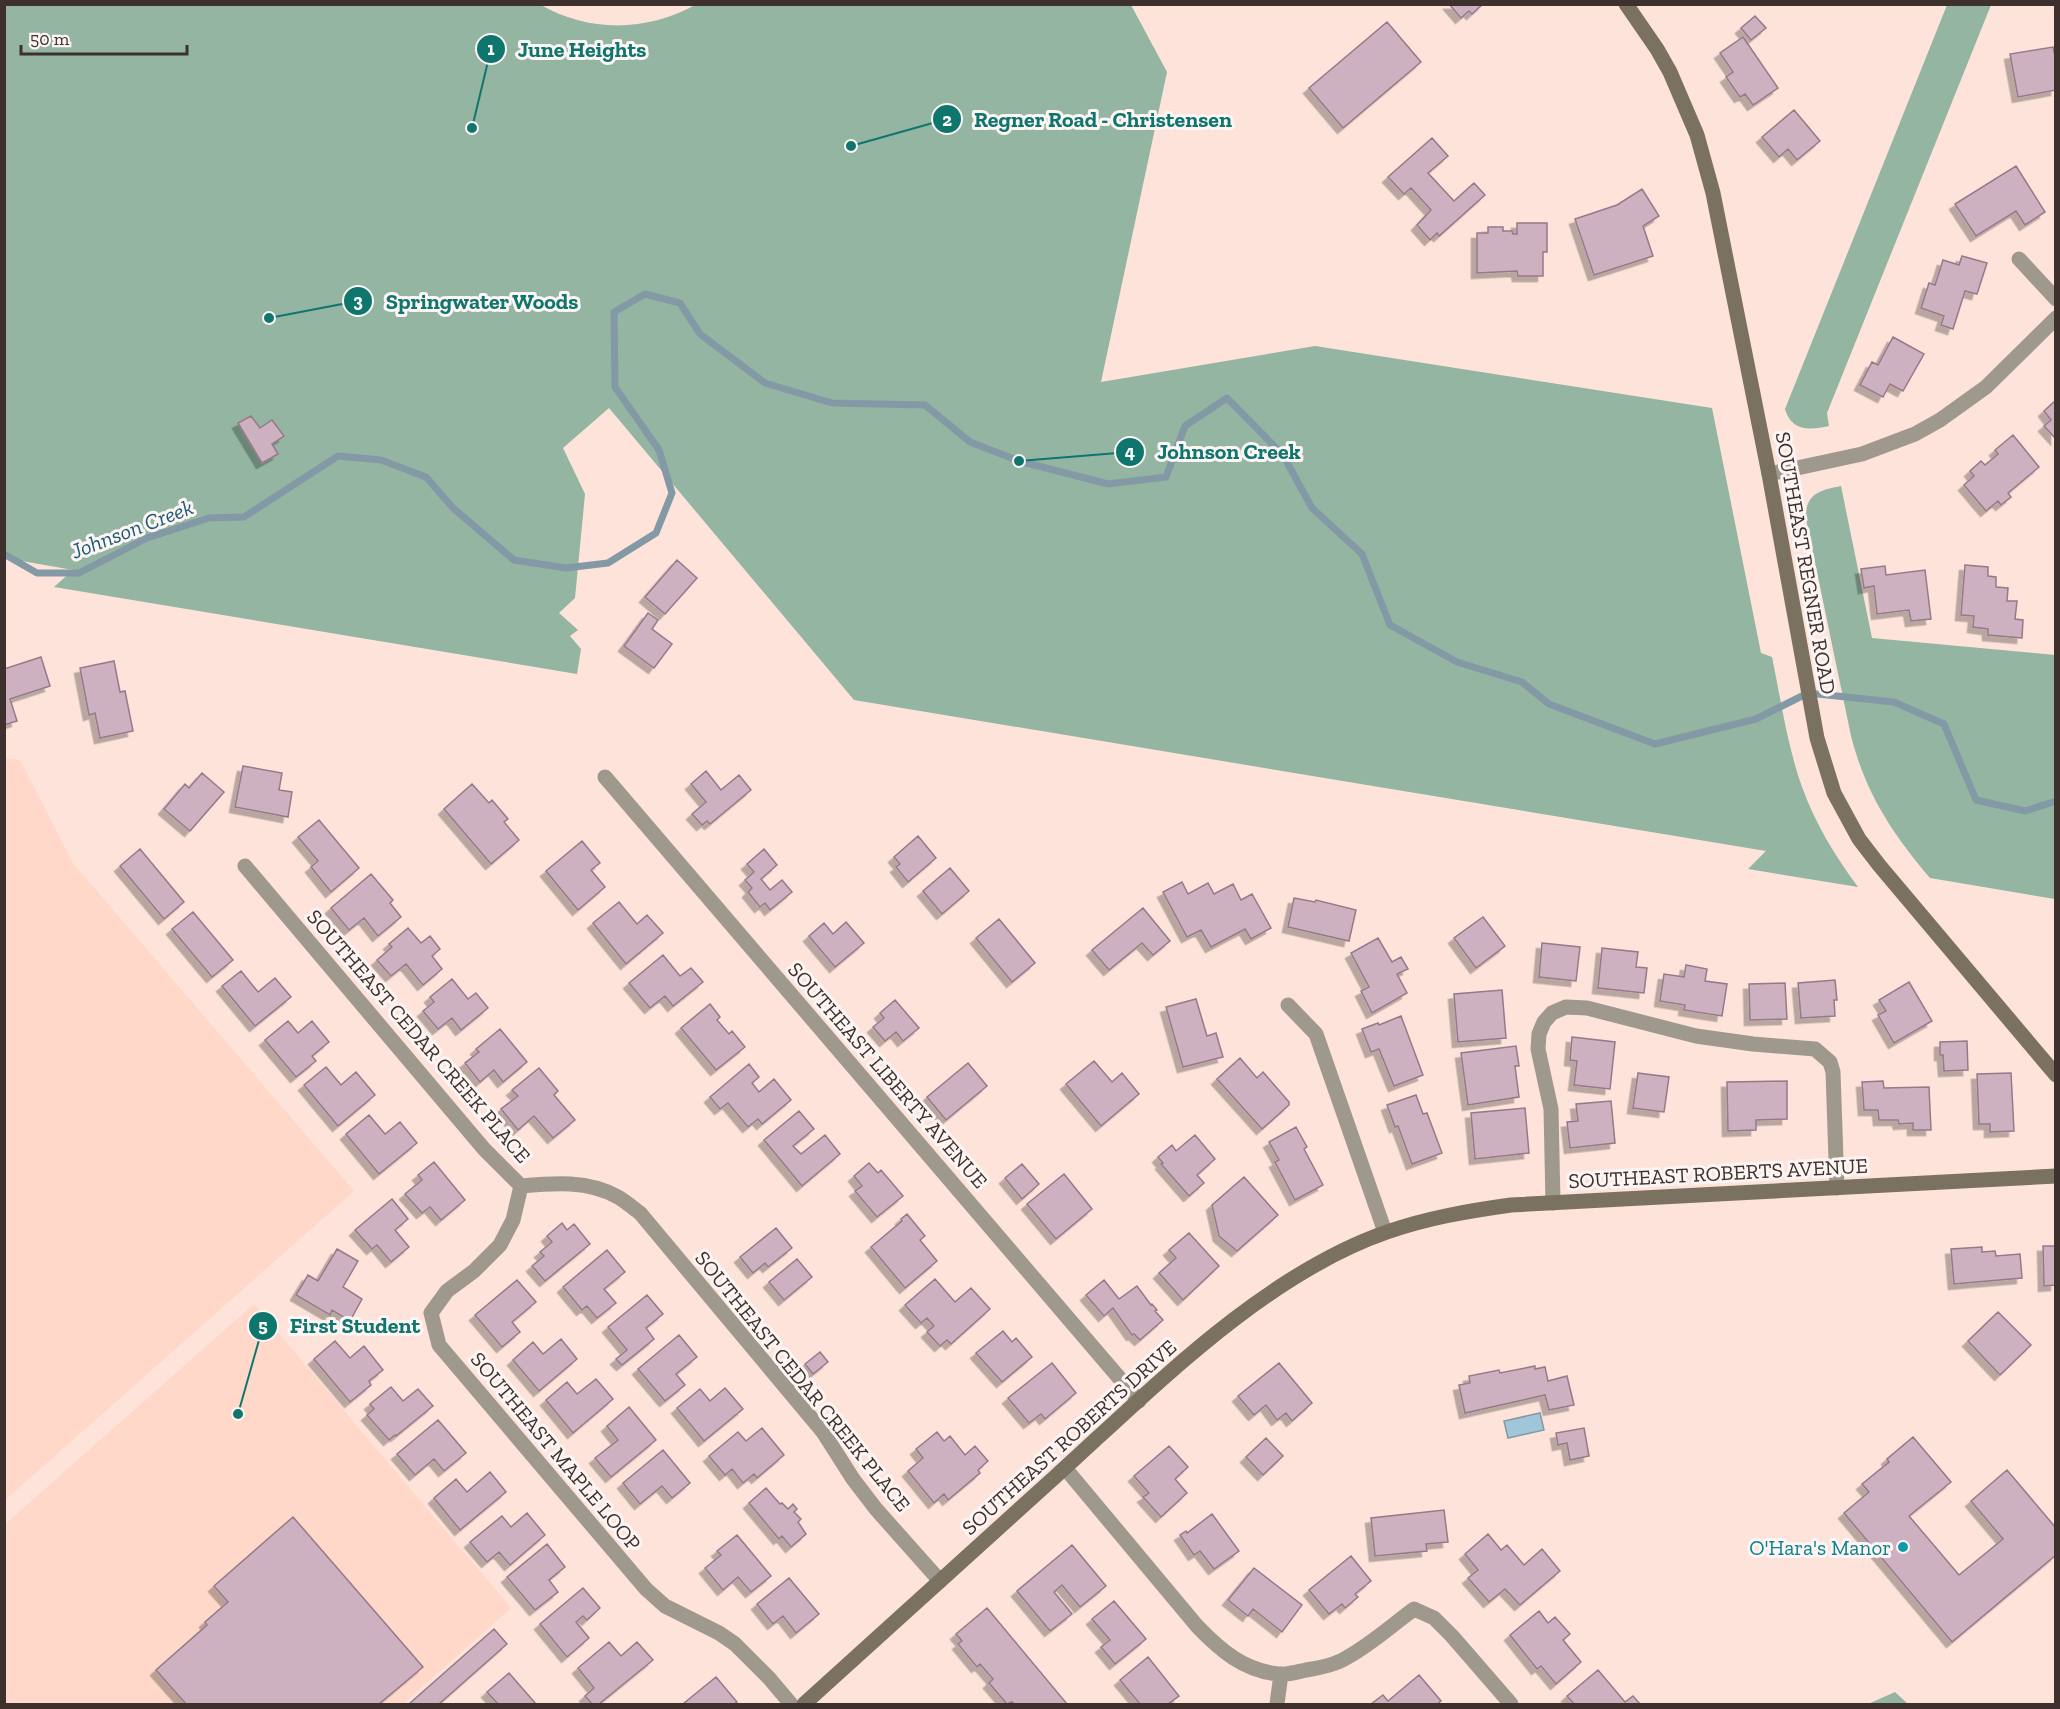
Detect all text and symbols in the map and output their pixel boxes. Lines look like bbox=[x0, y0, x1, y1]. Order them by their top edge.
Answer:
scale bar bbox=[21, 18, 188, 56]
text: 50 m bbox=[30, 28, 70, 50]
callout: June Heights bbox=[476, 29, 658, 69]
text: June Heights bbox=[518, 36, 646, 63]
text: 1 bbox=[487, 38, 495, 60]
callout: Regner Road - Christensen bbox=[932, 99, 1245, 139]
text: Regner Road - Christensen bbox=[974, 106, 1232, 133]
text: 2 bbox=[942, 109, 952, 131]
callout: Springwater Woods bbox=[343, 281, 591, 321]
text: Springwater Woods bbox=[386, 288, 578, 315]
text: 3 bbox=[353, 290, 363, 312]
street label: SOUTHEAST REGNER ROAD bbox=[1771, 430, 1841, 696]
callout: Johnson Creek bbox=[1115, 432, 1312, 472]
text: Johnson Creek bbox=[1157, 438, 1301, 465]
text: 4 bbox=[1125, 441, 1135, 463]
water label: Johnson Creek bbox=[66, 493, 197, 565]
street label: SOUTHEAST CEDAR CREEK PLACE bbox=[302, 904, 536, 1168]
street label: SOUTHEAST LIBERTY AVENUE bbox=[783, 957, 993, 1193]
street label: SOUTHEAST ROBERTS AVENUE bbox=[1568, 1153, 1868, 1193]
street label: SOUTHEAST CEDAR CREEK PLACE bbox=[690, 1246, 916, 1516]
callout: First Student bbox=[248, 1306, 433, 1346]
text: First Student bbox=[290, 1312, 421, 1339]
text: 5 bbox=[258, 1315, 268, 1337]
street label: SOUTHEAST ROBERTS DRIVE bbox=[957, 1334, 1181, 1540]
street label: SOUTHEAST MAPLE LOOP bbox=[466, 1347, 646, 1555]
place label: O'Hara's Manor bbox=[1749, 1535, 1891, 1560]
marker: O'Hara's Manor bbox=[1896, 1540, 1910, 1554]

